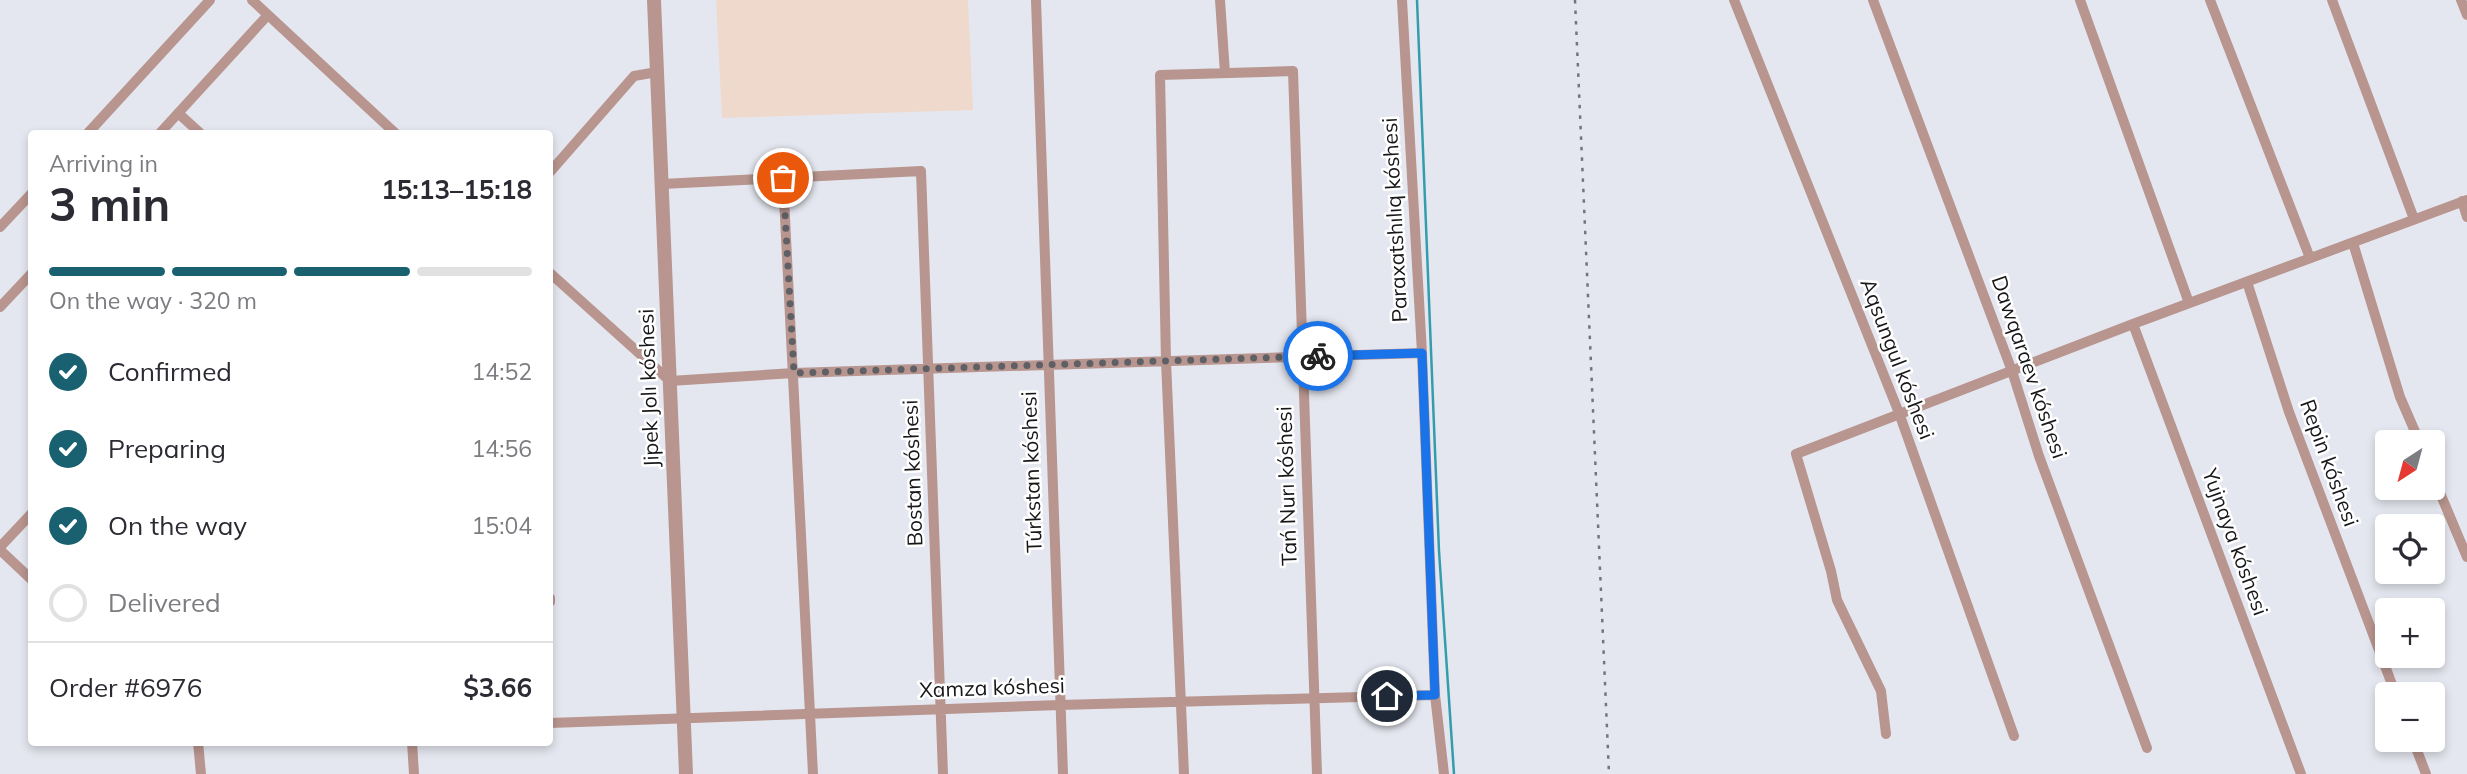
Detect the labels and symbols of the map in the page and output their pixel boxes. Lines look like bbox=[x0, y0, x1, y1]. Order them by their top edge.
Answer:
street label: Paraxatshılıq kóshesi bbox=[1376, 117, 1412, 323]
pin bbox=[753, 148, 813, 208]
street label: Dawqaraev kóshesi bbox=[1986, 272, 2073, 461]
street label: Aqsungul kóshesi bbox=[1855, 275, 1941, 443]
street label: Jipek Jolı kóshesi bbox=[632, 308, 664, 468]
courier bbox=[1283, 321, 1353, 391]
street label: Túrkstan kóshesi bbox=[1015, 391, 1047, 553]
street label: Repin kóshesi bbox=[2295, 396, 2365, 530]
street label: Bostan kóshesi bbox=[896, 399, 928, 547]
street label: Tań Nurı kóshesi bbox=[1270, 406, 1302, 566]
north arrow bbox=[2375, 430, 2445, 500]
street label: Yujnaya kóshesi bbox=[2197, 464, 2275, 619]
pin bbox=[1357, 666, 1417, 726]
street label: Xamza kóshesi bbox=[919, 671, 1065, 703]

